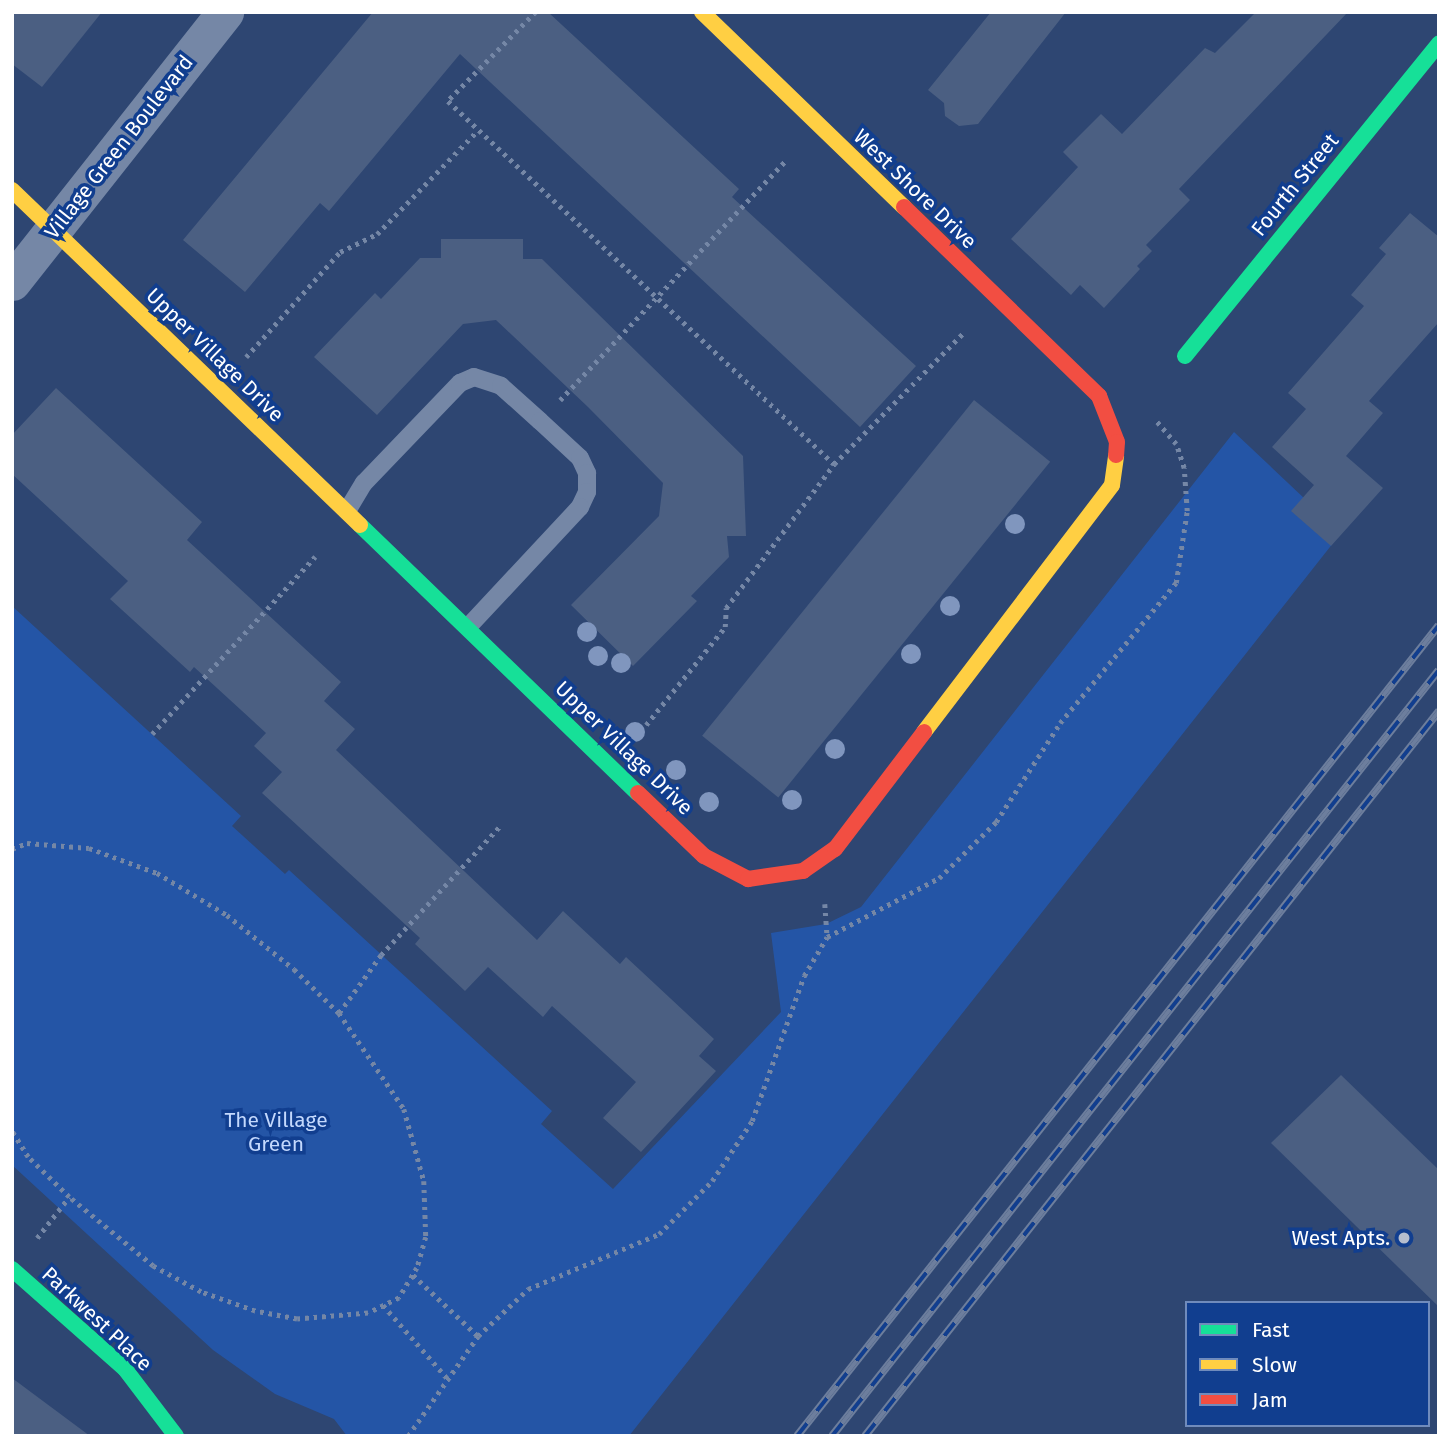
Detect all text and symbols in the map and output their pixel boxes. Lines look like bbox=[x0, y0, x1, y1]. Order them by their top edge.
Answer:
street label: Village Green Boulevard bbox=[39, 50, 199, 244]
street label: West Shore Drive bbox=[848, 124, 982, 254]
street label: Fourth Street bbox=[1246, 129, 1344, 241]
street label: Upper Village Drive bbox=[141, 283, 289, 427]
street label: Upper Village Drive bbox=[550, 676, 698, 820]
park label: The Village Green bbox=[224, 1107, 328, 1157]
place label: West Apts. bbox=[1292, 1225, 1390, 1251]
marker: West Apts. bbox=[1396, 1230, 1412, 1246]
street label: Parkwest Place bbox=[37, 1262, 157, 1376]
legend bbox=[1185, 1301, 1430, 1427]
text: Fast bbox=[1252, 1317, 1290, 1343]
text: Slow bbox=[1252, 1352, 1297, 1378]
text: Jam bbox=[1252, 1387, 1288, 1413]

